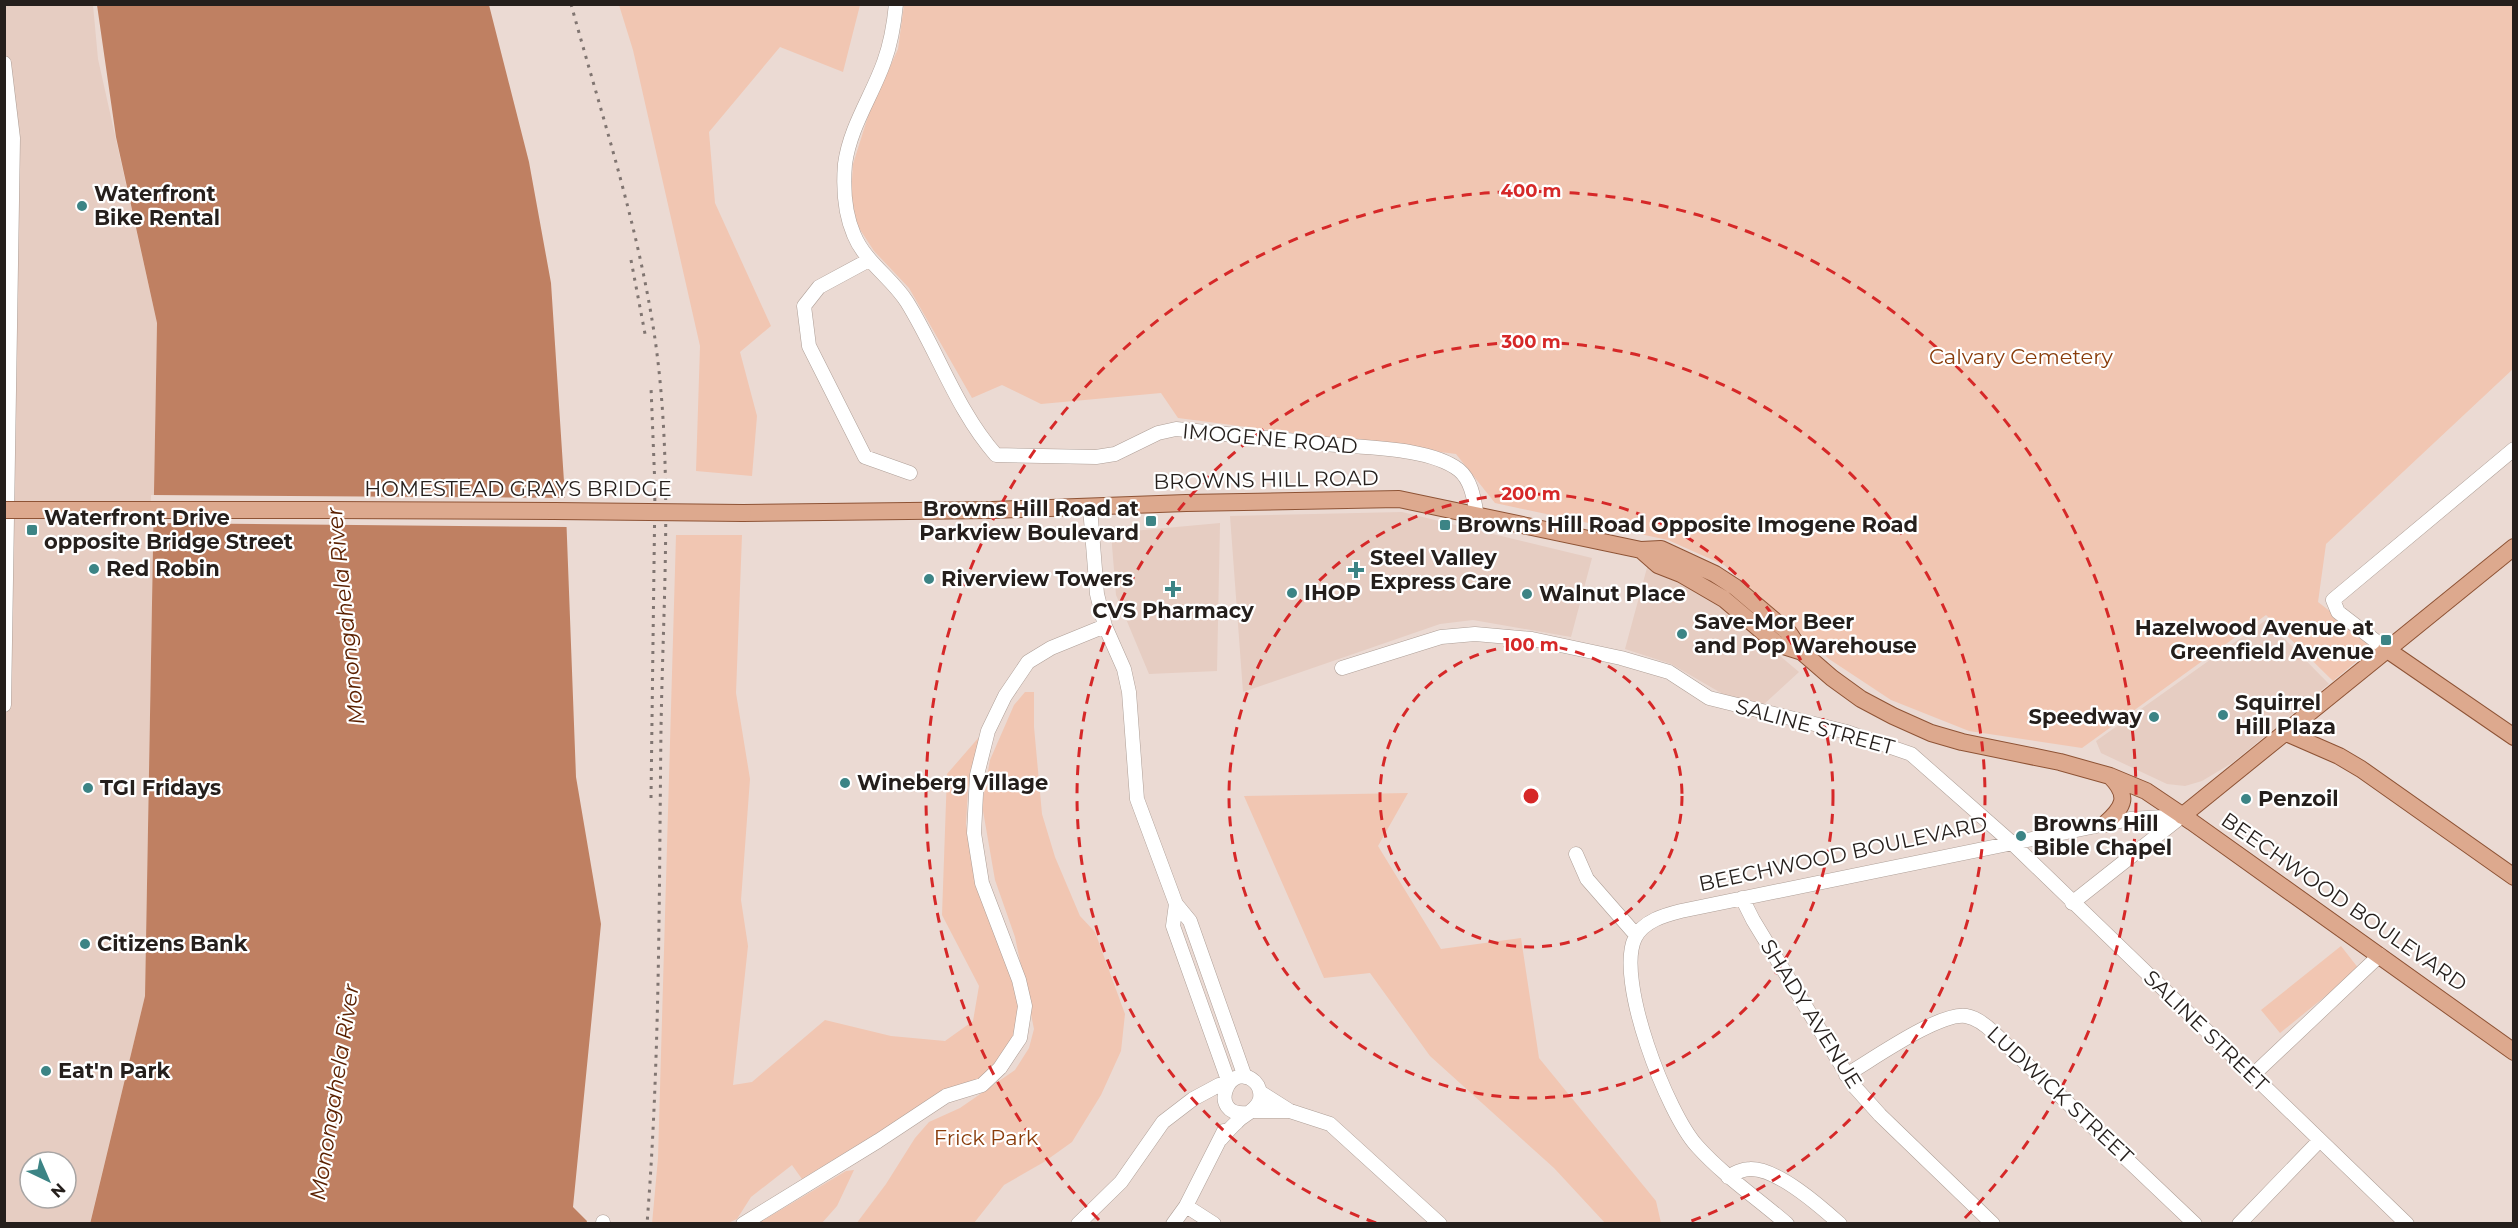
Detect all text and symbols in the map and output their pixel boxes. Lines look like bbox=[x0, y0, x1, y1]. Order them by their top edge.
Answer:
text: 400 m bbox=[1501, 180, 1561, 202]
place label: Waterfront Bike Rental bbox=[94, 181, 220, 230]
marker: Waterfront Bike Rental bbox=[75, 199, 89, 213]
text: 300 m bbox=[1500, 331, 1561, 353]
park label: Calvary Cemetery bbox=[1929, 344, 2114, 369]
street label: IMOGENE ROAD bbox=[1181, 418, 1359, 459]
street label: BROWNS HILL ROAD bbox=[1153, 465, 1379, 494]
street label: HOMESTEAD GRAYS BRIDGE bbox=[364, 476, 672, 501]
text: 200 m bbox=[1501, 483, 1561, 505]
place label: Browns Hill Road at Parkview Boulevard bbox=[919, 496, 1139, 545]
place label: Waterfront Drive opposite Bridge Street bbox=[44, 505, 293, 554]
water label: Monongahela River bbox=[321, 505, 370, 726]
place label: Browns Hill Road Opposite Imogene Road bbox=[1457, 512, 1918, 537]
marker: Browns Hill Road at Parkview Boulevard bbox=[1144, 514, 1158, 528]
marker: Browns Hill Road Opposite Imogene Road bbox=[1438, 518, 1452, 532]
marker: Waterfront Drive opposite Bridge Street bbox=[25, 523, 39, 537]
place label: Steel Valley Express Care bbox=[1370, 545, 1512, 594]
place label: Red Robin bbox=[106, 556, 220, 581]
marker: Steel Valley Express Care bbox=[1347, 561, 1365, 579]
marker: Red Robin bbox=[87, 562, 101, 576]
place label: Riverview Towers bbox=[941, 566, 1133, 591]
marker: Riverview Towers bbox=[922, 572, 936, 586]
place label: IHOP bbox=[1304, 580, 1361, 605]
place label: Walnut Place bbox=[1539, 581, 1686, 606]
marker: CVS Pharmacy bbox=[1166, 582, 1180, 596]
marker: IHOP bbox=[1285, 586, 1299, 600]
marker: Walnut Place bbox=[1520, 587, 1534, 601]
place label: CVS Pharmacy bbox=[1092, 598, 1254, 623]
place label: Save-Mor Beer and Pop Warehouse bbox=[1694, 609, 1917, 658]
place label: Hazelwood Avenue at Greenfield Avenue bbox=[2135, 615, 2374, 664]
marker: Save-Mor Beer and Pop Warehouse bbox=[1675, 627, 1689, 641]
marker: Hazelwood Avenue at Greenfield Avenue bbox=[2379, 633, 2393, 647]
text: 100 m bbox=[1503, 634, 1559, 656]
place label: Squirrel Hill Plaza bbox=[2235, 690, 2336, 739]
street label: SALINE STREET bbox=[1733, 693, 1897, 760]
place label: Speedway bbox=[2029, 704, 2142, 729]
marker: Squirrel Hill Plaza bbox=[2216, 708, 2230, 722]
marker: Speedway bbox=[2147, 710, 2161, 724]
place label: Wineberg Village bbox=[857, 770, 1048, 795]
place label: TGI Fridays bbox=[100, 775, 221, 800]
marker: Wineberg Village bbox=[838, 776, 852, 790]
marker: TGI Fridays bbox=[81, 781, 95, 795]
centre of rings bbox=[1521, 786, 1541, 806]
place label: Penzoil bbox=[2258, 786, 2339, 811]
marker: Penzoil bbox=[2239, 792, 2253, 806]
street label: BEECHWOOD BOULEVARD bbox=[2217, 807, 2472, 996]
street label: BEECHWOOD BOULEVARD bbox=[1696, 811, 1989, 896]
place label: Browns Hill Bible Chapel bbox=[2033, 811, 2172, 860]
marker: Browns Hill Bible Chapel bbox=[2014, 829, 2028, 843]
place label: Citizens Bank bbox=[97, 931, 248, 956]
street label: SHADY AVENUE bbox=[1756, 935, 1867, 1093]
marker: Citizens Bank bbox=[78, 937, 92, 951]
street label: SALINE STREET bbox=[2139, 965, 2274, 1096]
water label: Monongahela River bbox=[304, 981, 365, 1202]
street label: LUDWICK STREET bbox=[1982, 1021, 2138, 1169]
place label: Eat'n Park bbox=[58, 1058, 170, 1083]
marker: Eat'n Park bbox=[39, 1064, 53, 1078]
park label: Frick Park bbox=[934, 1125, 1039, 1150]
north arrow bbox=[18, 1150, 78, 1210]
text: N bbox=[47, 1179, 69, 1202]

